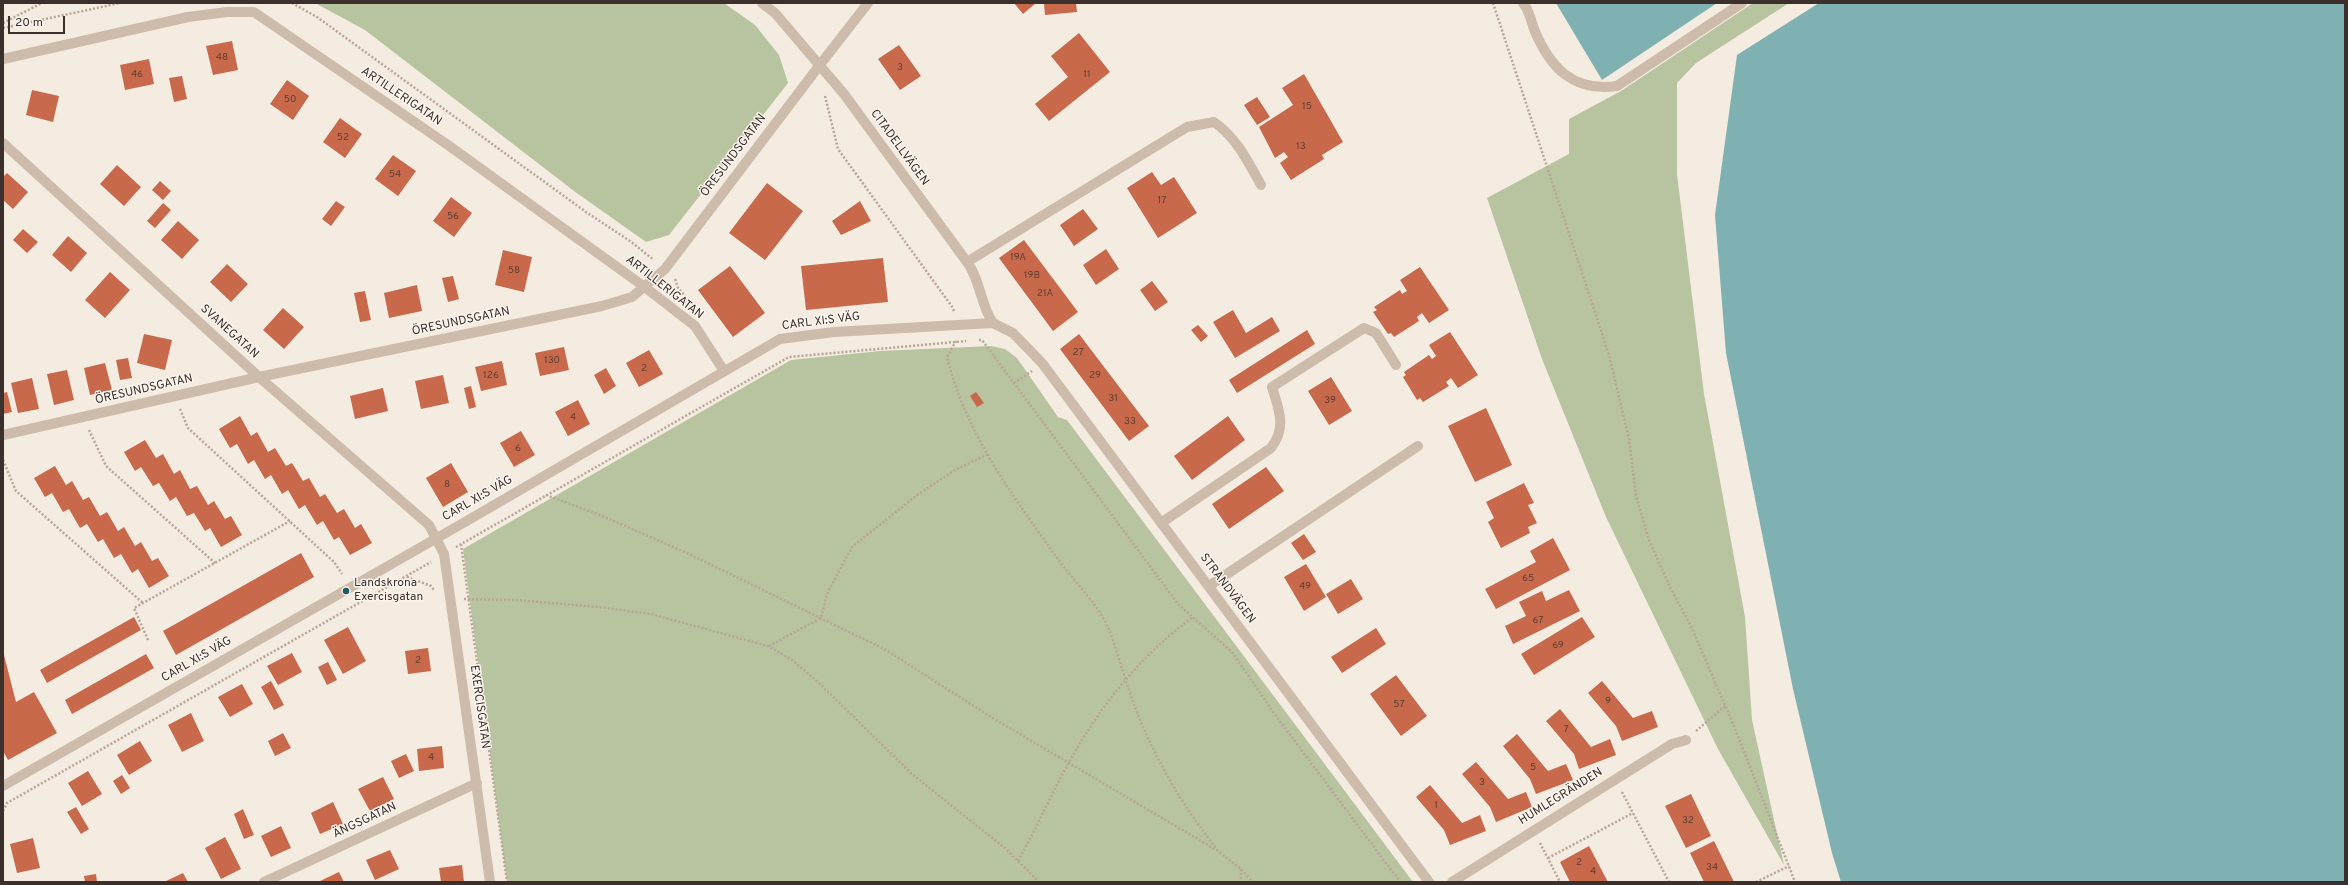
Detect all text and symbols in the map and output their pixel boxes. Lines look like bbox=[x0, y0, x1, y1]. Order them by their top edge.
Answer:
scale bar bbox=[10, 8, 67, 34]
text: 20 m bbox=[15, 15, 43, 31]
house number: 48 bbox=[216, 52, 228, 64]
house number: 3 bbox=[897, 62, 903, 74]
street label: ARTILLERIGATAN bbox=[358, 65, 444, 129]
house number: 46 bbox=[131, 69, 143, 81]
house number: 11 bbox=[1083, 69, 1091, 81]
house number: 50 bbox=[284, 94, 296, 106]
house number: 15 bbox=[1302, 101, 1312, 113]
street label: CITADELLVÄGEN bbox=[867, 107, 931, 189]
street label: ÖRESUNDSGATAN bbox=[698, 112, 770, 200]
house number: 52 bbox=[337, 132, 349, 144]
house number: 13 bbox=[1296, 141, 1306, 153]
house number: 54 bbox=[389, 169, 401, 181]
house number: 17 bbox=[1158, 195, 1166, 207]
house number: 56 bbox=[447, 211, 459, 223]
house number: 19A bbox=[1010, 252, 1026, 264]
street label: ARTILLERIGATAN bbox=[622, 253, 706, 323]
house number: 58 bbox=[508, 265, 520, 277]
house number: 19B bbox=[1024, 270, 1040, 282]
house number: 21A bbox=[1037, 288, 1053, 300]
street label: SVANEGATAN bbox=[197, 302, 261, 362]
street label: ÖRESUNDSGATAN bbox=[411, 305, 511, 339]
street label: CARL XI:S VÄG bbox=[781, 310, 861, 334]
house number: 27 bbox=[1072, 347, 1084, 359]
house number: 130 bbox=[544, 355, 560, 367]
house number: 2 bbox=[641, 363, 647, 375]
house number: 126 bbox=[483, 370, 499, 382]
house number: 29 bbox=[1089, 370, 1101, 382]
street label: ÖRESUNDSGATAN bbox=[94, 372, 194, 408]
house number: 31 bbox=[1108, 393, 1118, 405]
house number: 39 bbox=[1324, 395, 1336, 407]
house number: 4 bbox=[570, 412, 576, 424]
house number: 33 bbox=[1124, 416, 1136, 428]
house number: 6 bbox=[515, 443, 521, 455]
street label: CARL XI:S VÄG bbox=[440, 473, 516, 525]
house number: 8 bbox=[444, 479, 450, 491]
street label: STRANDVÄGEN bbox=[1196, 551, 1258, 627]
house number: 65 bbox=[1522, 573, 1534, 585]
place label: Landskrona Exercisgatan bbox=[354, 577, 423, 605]
house number: 49 bbox=[1299, 581, 1311, 593]
marker: Landskrona Exercisgatan bbox=[341, 586, 351, 596]
house number: 67 bbox=[1533, 615, 1543, 627]
street label: CARL XI:S VÄG bbox=[159, 634, 235, 686]
house number: 69 bbox=[1552, 640, 1564, 652]
house number: 2 bbox=[415, 655, 421, 667]
street label: EXERCISGATAN bbox=[466, 664, 492, 750]
house number: 9 bbox=[1605, 696, 1611, 708]
house number: 57 bbox=[1393, 699, 1405, 711]
house number: 7 bbox=[1563, 724, 1569, 736]
house number: 4 bbox=[428, 752, 434, 764]
house number: 5 bbox=[1530, 762, 1536, 774]
street label: HUMLEGRÄNDEN bbox=[1517, 766, 1605, 828]
house number: 3 bbox=[1479, 777, 1485, 789]
street label: ÄNGSGATAN bbox=[331, 800, 399, 842]
house number: 1 bbox=[1434, 800, 1438, 812]
house number: 32 bbox=[1682, 815, 1694, 827]
house number: 2 bbox=[1576, 857, 1582, 869]
house number: 34 bbox=[1706, 862, 1718, 874]
house number: 4 bbox=[1590, 866, 1596, 878]

